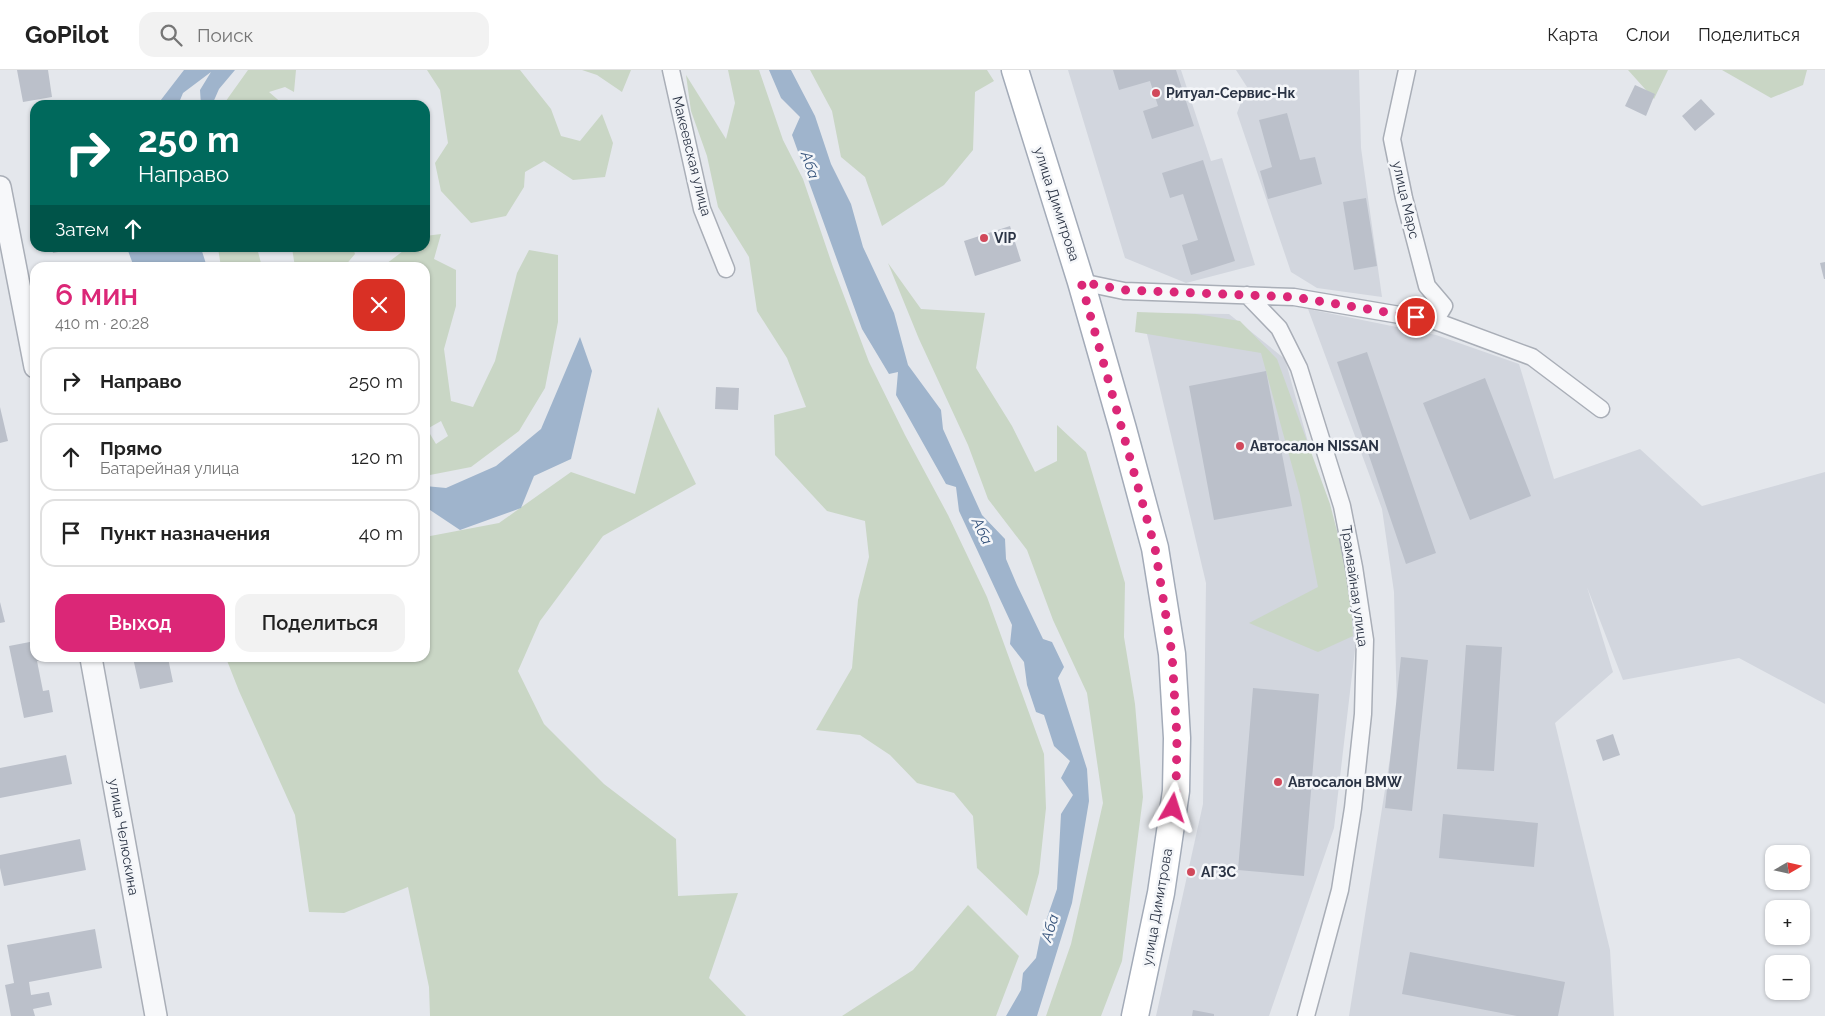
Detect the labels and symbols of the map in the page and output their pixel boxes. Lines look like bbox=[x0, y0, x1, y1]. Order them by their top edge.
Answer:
place label: Ритуал-Сервис-Нк bbox=[1166, 85, 1296, 101]
marker: Ритуал-Сервис-Нк bbox=[1150, 87, 1162, 99]
street label: Макеевская улица bbox=[669, 94, 715, 218]
street label: улица Димитрова bbox=[1031, 145, 1083, 263]
water label: Аба bbox=[797, 148, 823, 181]
street label: улица Марс bbox=[1389, 160, 1423, 241]
place label: VIP bbox=[994, 230, 1016, 246]
marker: VIP bbox=[978, 232, 990, 244]
pin bbox=[1395, 296, 1437, 338]
place label: Автосалон NISSAN bbox=[1250, 438, 1379, 454]
marker: Автосалон NISSAN bbox=[1234, 440, 1246, 452]
water label: Аба bbox=[967, 514, 996, 547]
street label: Трамвайная улица bbox=[1339, 524, 1371, 648]
place label: Автосалон BMW bbox=[1288, 774, 1402, 790]
marker: Автосалон BMW bbox=[1272, 776, 1284, 788]
street label: улица Челюскина bbox=[106, 777, 142, 897]
position arrow bbox=[1146, 781, 1198, 833]
north arrow bbox=[1765, 845, 1810, 890]
street label: улица Димитрова bbox=[1139, 847, 1175, 967]
place label: АГЗС bbox=[1201, 864, 1236, 880]
marker: АГЗС bbox=[1185, 866, 1197, 878]
water label: Аба bbox=[1037, 912, 1063, 945]

